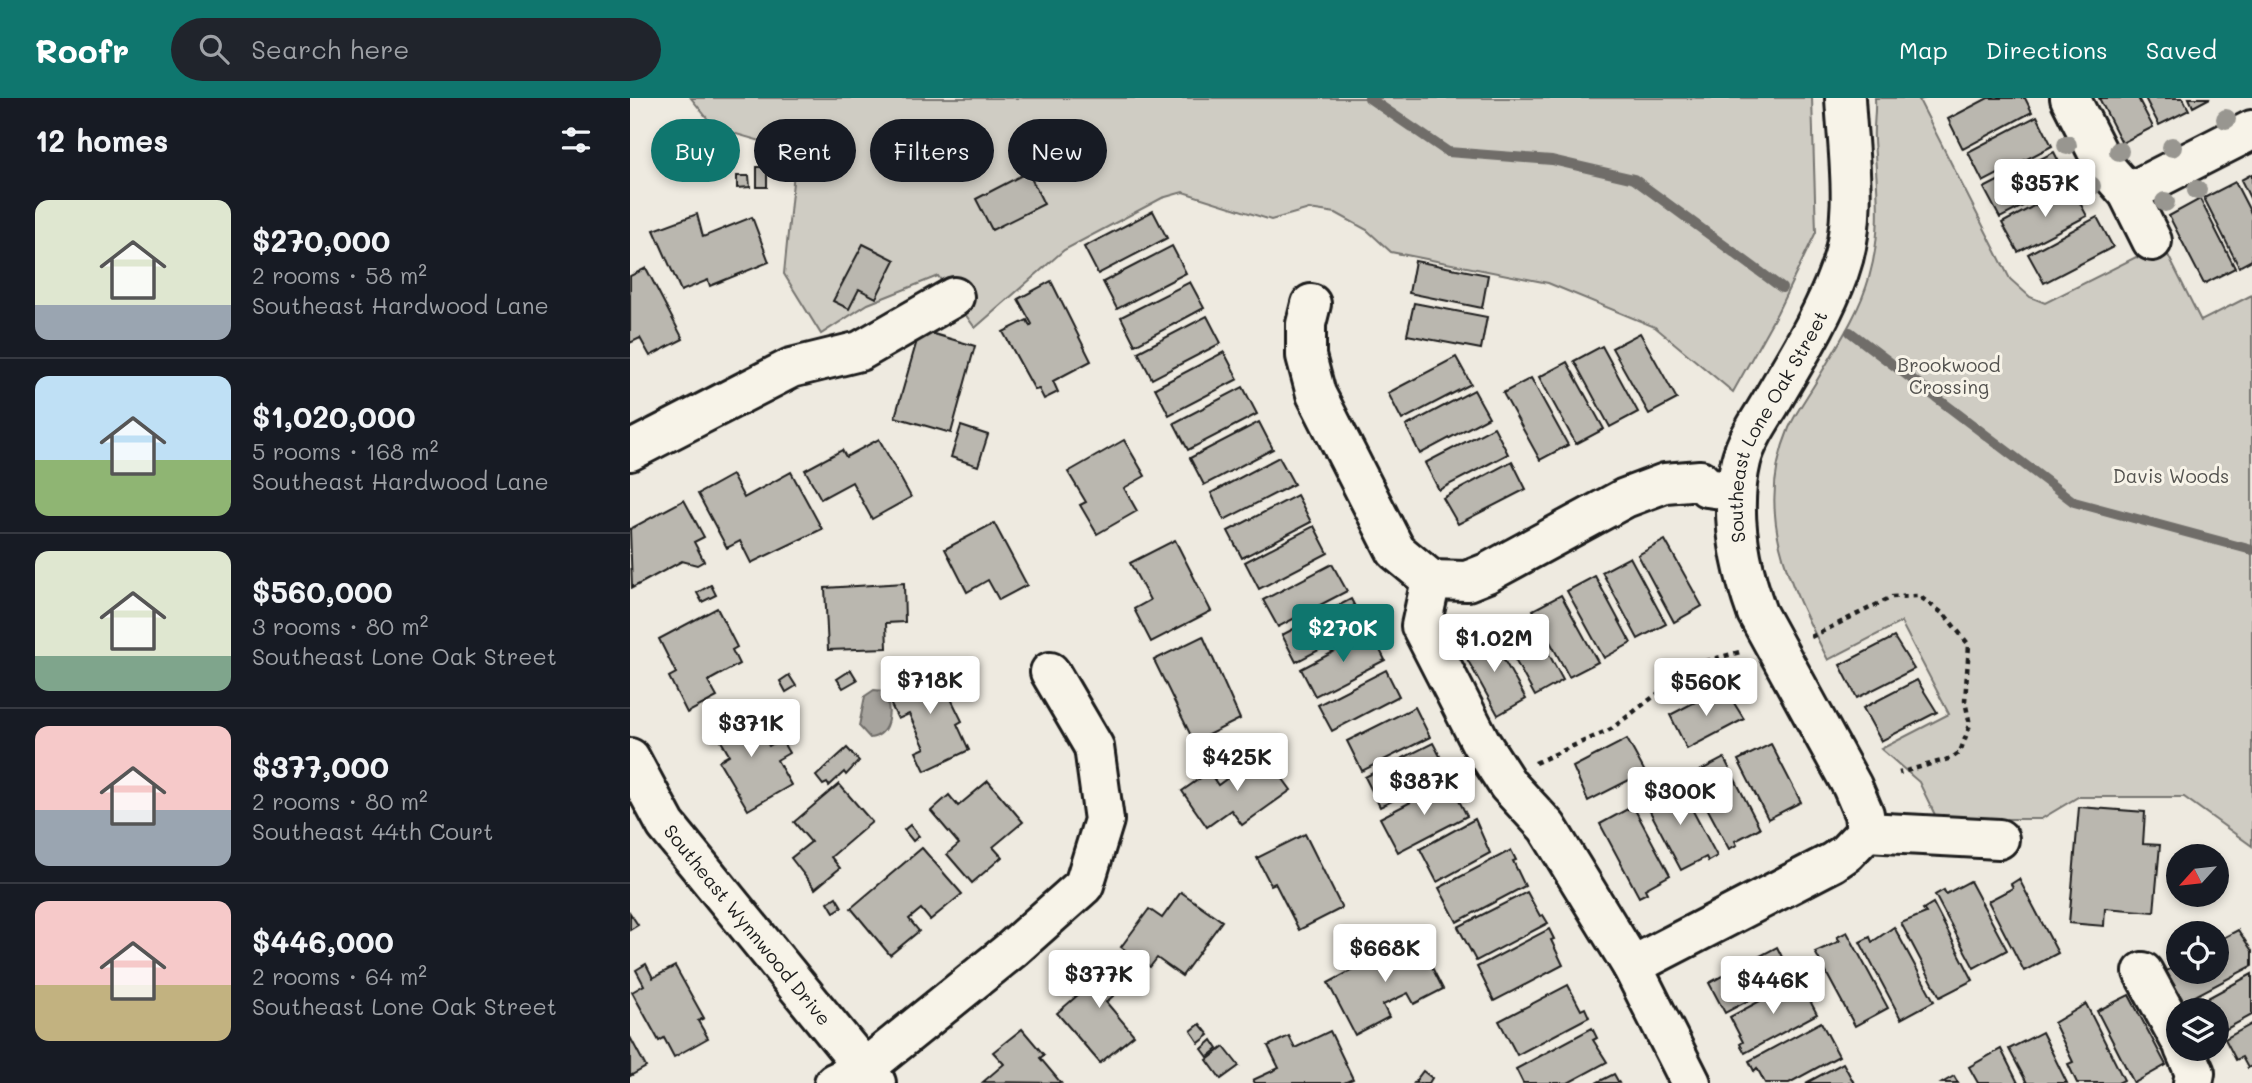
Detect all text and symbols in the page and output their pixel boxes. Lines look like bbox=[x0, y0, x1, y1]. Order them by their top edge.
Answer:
search box bbox=[171, 18, 661, 81]
text: Roofr bbox=[35, 28, 129, 71]
icon: search bbox=[195, 30, 233, 68]
text: Search here bbox=[251, 32, 409, 66]
text: Map bbox=[1899, 34, 1948, 65]
text: Directions bbox=[1986, 34, 2108, 65]
text: Saved bbox=[2146, 34, 2217, 65]
chip: Buy bbox=[651, 119, 740, 182]
chip: Rent bbox=[754, 119, 856, 182]
chip: Filters bbox=[870, 119, 994, 182]
chip: New bbox=[1008, 119, 1107, 182]
text: 12 homes bbox=[35, 120, 168, 160]
icon: filters bbox=[557, 121, 595, 159]
pin: $357K bbox=[1996, 159, 2094, 219]
text: $357K bbox=[2010, 167, 2080, 197]
text: $270,000 bbox=[252, 220, 390, 260]
icon: home bbox=[91, 228, 175, 312]
text: 2 rooms · 58 m² bbox=[252, 260, 427, 290]
text: Southeast Hardwood Lane bbox=[252, 290, 549, 320]
street label: Southeast Lone Oak Street bbox=[1723, 306, 1833, 544]
park label: Brookwood Crossing bbox=[1897, 352, 2001, 399]
text: $1,020,000 bbox=[252, 396, 415, 436]
icon: home bbox=[91, 404, 175, 488]
text: 5 rooms · 168 m² bbox=[252, 436, 438, 466]
park label: Davis Woods bbox=[2113, 463, 2229, 488]
text: Southeast Hardwood Lane bbox=[252, 466, 549, 496]
text: $560,000 bbox=[252, 571, 393, 611]
icon: home bbox=[91, 579, 175, 663]
pin: $270K bbox=[1294, 604, 1392, 664]
text: 3 rooms · 80 m² bbox=[252, 611, 428, 641]
text: $270K bbox=[1308, 612, 1378, 642]
pin: $1.02M bbox=[1437, 614, 1551, 674]
text: $1.02M bbox=[1455, 622, 1533, 652]
text: Southeast Lone Oak Street bbox=[252, 641, 557, 671]
pin: $718K bbox=[881, 656, 979, 716]
pin: $560K bbox=[1657, 658, 1755, 718]
text: $718K bbox=[897, 664, 963, 694]
text: $560K bbox=[1670, 666, 1742, 696]
pin: $371K bbox=[702, 700, 800, 759]
text: $371K bbox=[718, 707, 784, 737]
pin: $425K bbox=[1188, 734, 1286, 793]
text: $425K bbox=[1202, 741, 1272, 771]
text: $377,000 bbox=[252, 746, 389, 786]
icon: home bbox=[91, 754, 175, 838]
pin: $387K bbox=[1375, 758, 1473, 817]
text: $387K bbox=[1389, 765, 1459, 795]
pin: $300K bbox=[1631, 768, 1729, 827]
text: $300K bbox=[1644, 775, 1716, 805]
text: 2 rooms · 80 m² bbox=[252, 786, 428, 816]
text: Southeast 44th Court bbox=[252, 816, 493, 846]
street label: Southeast Wynnwood Drive bbox=[658, 819, 837, 1030]
north arrow bbox=[2166, 844, 2230, 906]
map controls bbox=[2166, 844, 2229, 1061]
text: $446,000 bbox=[252, 921, 394, 961]
button: locate bbox=[2166, 921, 2229, 984]
pin: $668K bbox=[1336, 924, 1434, 984]
icon: home bbox=[91, 929, 175, 1013]
text: $668K bbox=[1349, 932, 1421, 962]
pin: $377K bbox=[1050, 950, 1148, 1010]
pin: $446K bbox=[1724, 956, 1822, 1016]
text: $377K bbox=[1065, 958, 1133, 988]
text: 2 rooms · 64 m² bbox=[252, 961, 427, 991]
text: $446K bbox=[1737, 964, 1809, 994]
text: Southeast Lone Oak Street bbox=[252, 991, 557, 1021]
button: layers bbox=[2166, 998, 2229, 1061]

